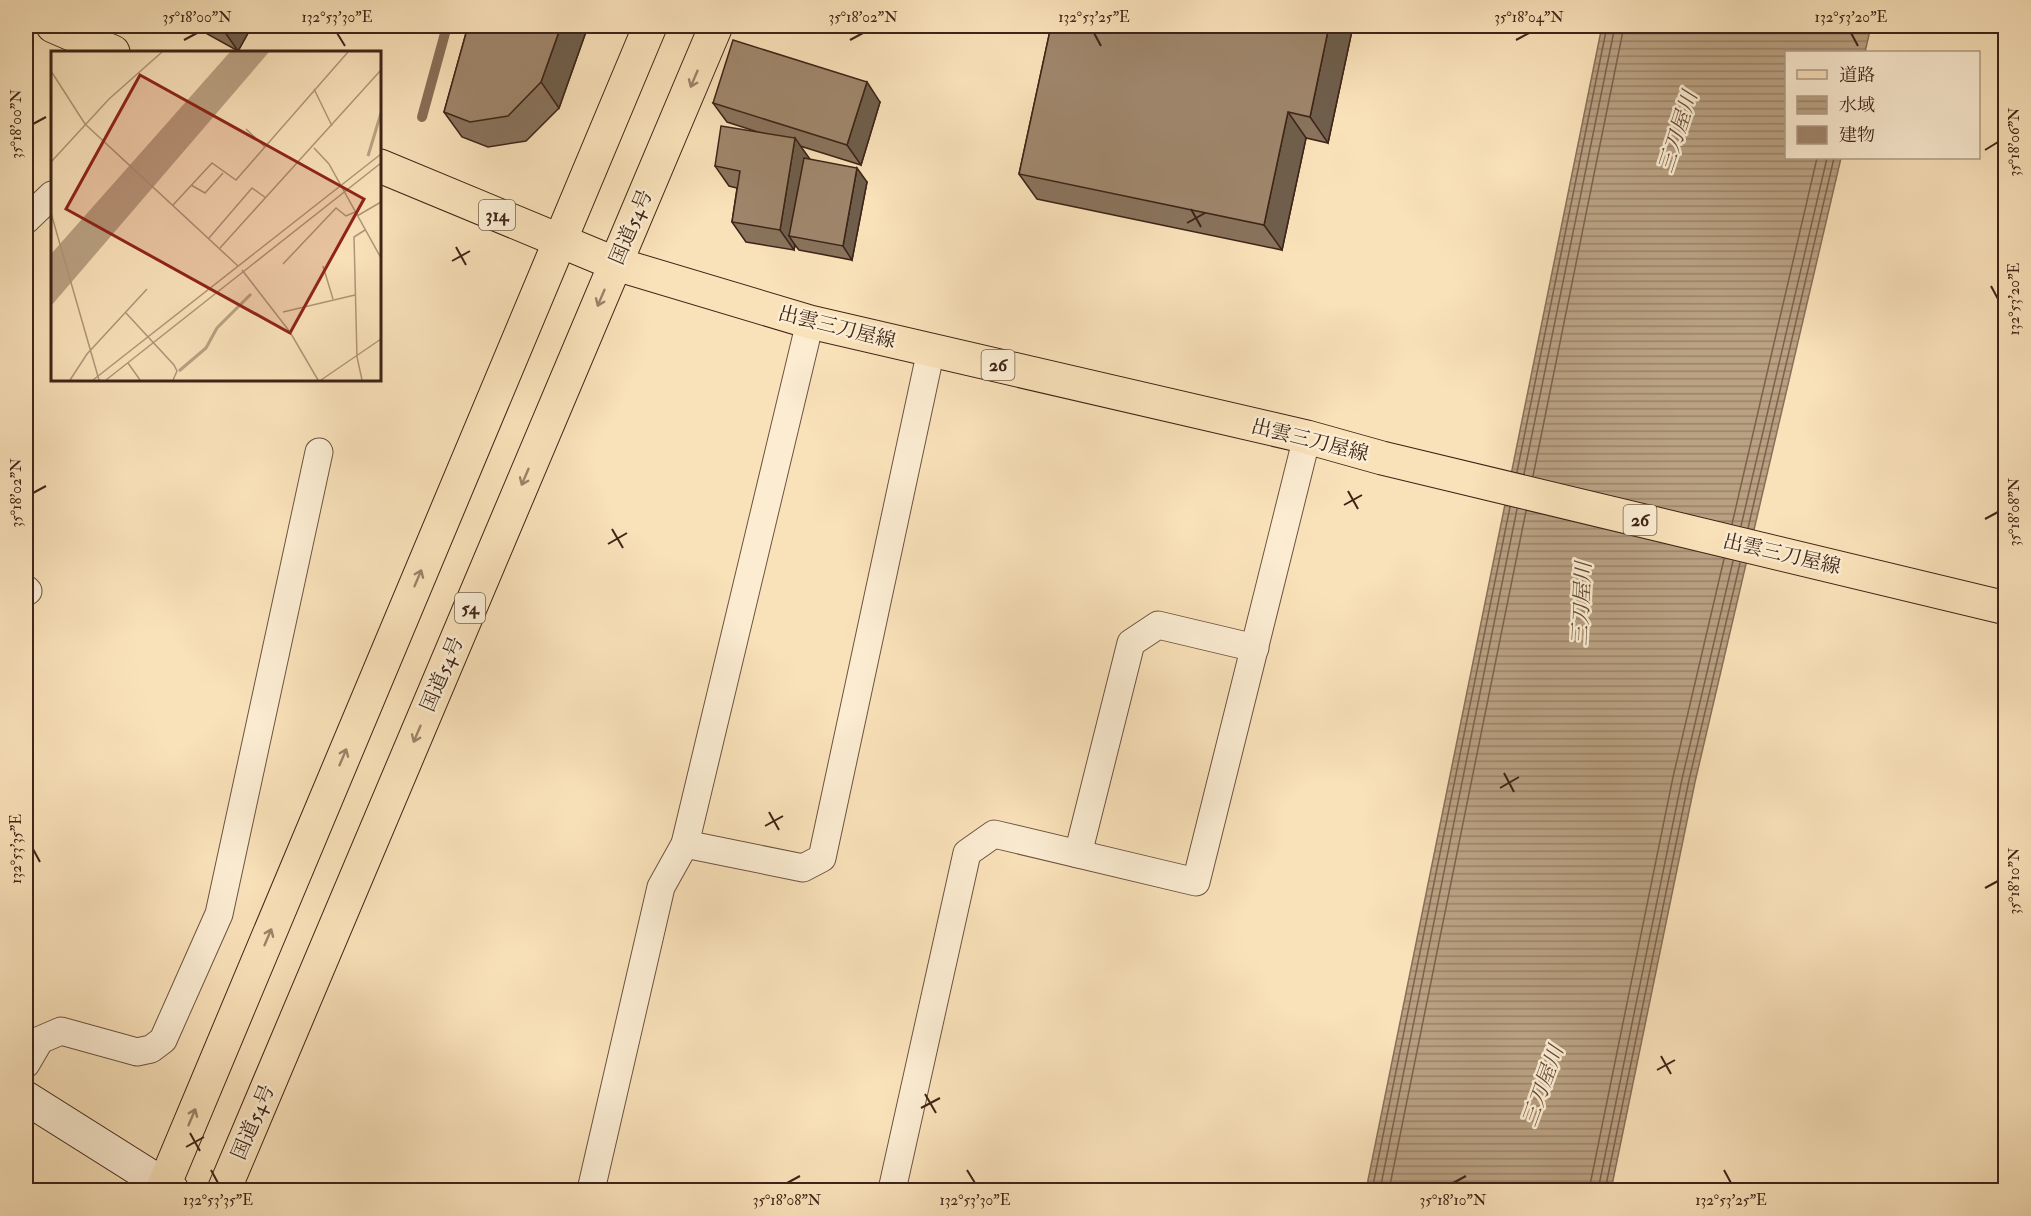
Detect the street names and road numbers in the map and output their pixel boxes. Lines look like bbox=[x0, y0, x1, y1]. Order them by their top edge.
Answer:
street label: 国道54号 bbox=[604, 186, 658, 268]
road number: 314 bbox=[479, 200, 515, 230]
street label: 出雲三刀屋線 bbox=[776, 300, 898, 354]
road number: 26 bbox=[982, 350, 1014, 380]
street label: 出雲三刀屋線 bbox=[1249, 413, 1371, 467]
road number: 26 bbox=[1624, 505, 1656, 535]
street label: 出雲三刀屋線 bbox=[1721, 528, 1843, 580]
road number: 54 bbox=[455, 593, 485, 623]
street label: 国道54号 bbox=[415, 633, 469, 715]
street label: 国道54号 bbox=[226, 1081, 280, 1163]

